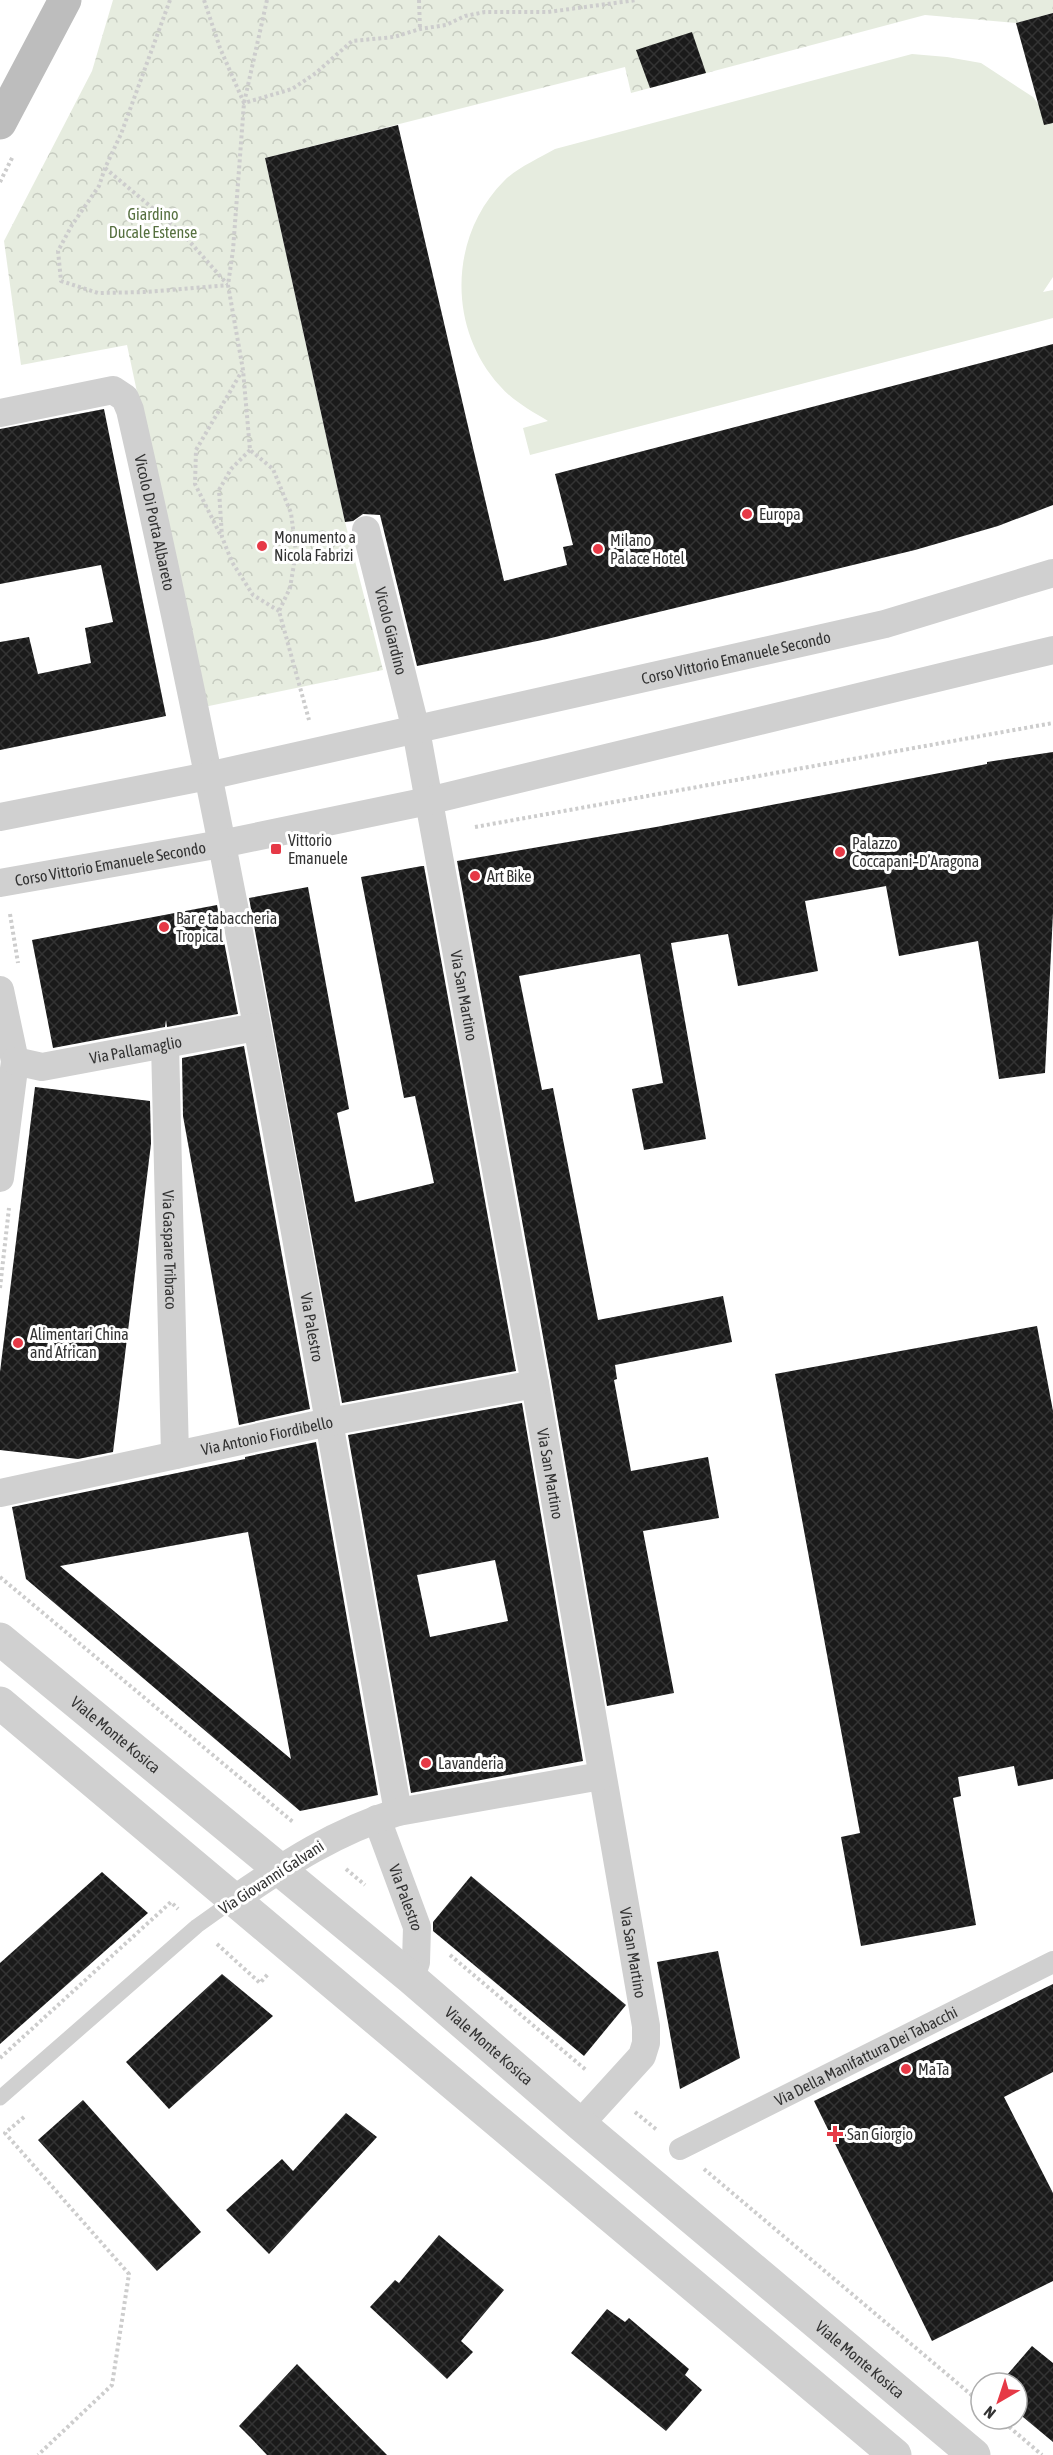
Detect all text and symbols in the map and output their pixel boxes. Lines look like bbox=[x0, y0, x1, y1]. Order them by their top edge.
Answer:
park label: Giardino Ducale Estense bbox=[109, 205, 197, 241]
street label: Vicolo Di Porta Albareto bbox=[131, 453, 179, 592]
place label: Europa bbox=[759, 505, 801, 524]
marker: Europa bbox=[740, 507, 754, 521]
place label: Monumento a Nicola Fabrizi bbox=[274, 528, 356, 564]
place label: Milano Palace Hotel bbox=[610, 531, 686, 567]
marker: Monumento a Nicola Fabrizi bbox=[255, 539, 269, 553]
marker: Milano Palace Hotel bbox=[591, 542, 605, 556]
street label: Vicolo Giardino bbox=[372, 585, 411, 677]
street label: Corso Vittorio Emanuele Secondo bbox=[639, 628, 832, 687]
place label: Vittorio Emanuele bbox=[288, 831, 348, 867]
place label: Palazzo Coccapani–D’Aragona bbox=[852, 834, 979, 871]
street label: Corso Vittorio Emanuele Secondo bbox=[13, 838, 207, 889]
marker: Vittorio Emanuele bbox=[269, 842, 283, 856]
marker: Palazzo Coccapani–D’Aragona bbox=[833, 845, 847, 859]
place label: Art Bike bbox=[487, 867, 531, 885]
marker: Art Bike bbox=[468, 869, 482, 883]
place label: Bar e tabaccheria Tropical bbox=[176, 909, 277, 946]
marker: Bar e tabaccheria Tropical bbox=[157, 920, 171, 934]
street label: Via San Martino bbox=[447, 949, 481, 1042]
street label: Via Pallamaglio bbox=[88, 1032, 183, 1067]
street label: Via Gaspare Tribraco bbox=[160, 1190, 180, 1310]
street label: Via Palestro bbox=[297, 1291, 327, 1363]
place label: Alimentari China and African bbox=[30, 1325, 129, 1361]
marker: Alimentari China and African bbox=[11, 1336, 25, 1350]
street label: Via Antonio Fiordibello bbox=[199, 1412, 334, 1458]
street label: Via San Martino bbox=[534, 1427, 567, 1520]
street label: Viale Monte Kosica bbox=[67, 1692, 164, 1776]
place label: Lavanderia bbox=[438, 1754, 504, 1772]
marker: Lavanderia bbox=[419, 1756, 433, 1770]
street label: Via Giovanni Galvani bbox=[215, 1836, 327, 1918]
street label: Via Palestro bbox=[386, 1862, 426, 1931]
street label: Via San Martino bbox=[617, 1906, 650, 1999]
street label: Via Della Manifattura Dei Tabacchi bbox=[772, 2002, 960, 2109]
street label: Viale Monte Kosica bbox=[442, 2003, 537, 2088]
place label: MaTa bbox=[918, 2060, 950, 2078]
marker: MaTa bbox=[899, 2062, 913, 2076]
place label: San Giorgio bbox=[847, 2125, 913, 2144]
marker: San Giorgio bbox=[828, 2127, 842, 2141]
street label: Viale Monte Kosica bbox=[812, 2317, 908, 2402]
north arrow bbox=[969, 2371, 1029, 2431]
text: N bbox=[980, 2403, 999, 2423]

